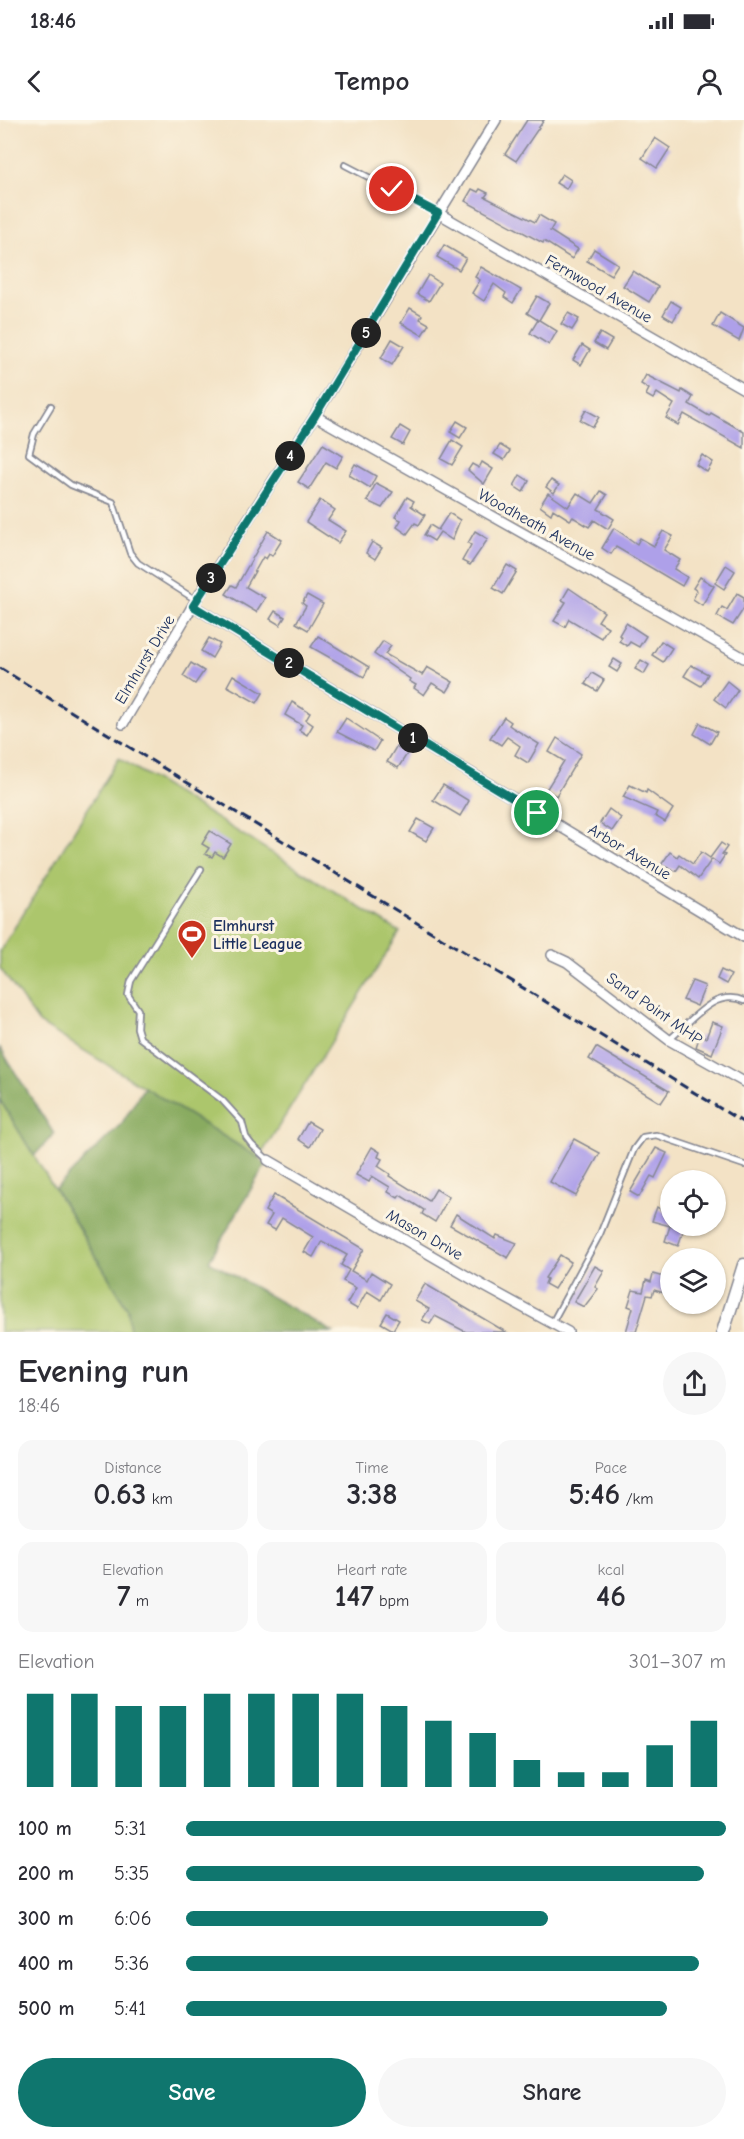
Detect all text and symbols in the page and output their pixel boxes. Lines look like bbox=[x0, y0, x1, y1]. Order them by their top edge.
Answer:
text: 18:46 bbox=[30, 8, 76, 34]
icon: back bbox=[18, 65, 51, 98]
icon: person bbox=[693, 65, 726, 98]
text: Tempo bbox=[335, 66, 409, 97]
pin bbox=[366, 163, 417, 214]
icon: check bbox=[375, 172, 408, 205]
street label: Fernwood Avenue bbox=[542, 251, 655, 327]
pin: 5 bbox=[351, 318, 381, 348]
text: 5 bbox=[362, 324, 370, 342]
pin: 4 bbox=[275, 441, 305, 471]
text: 4 bbox=[286, 447, 294, 465]
street label: Woodheath Avenue bbox=[475, 485, 598, 564]
pin: 3 bbox=[196, 563, 226, 593]
text: 3 bbox=[207, 569, 215, 587]
street label: Elmhurst Drive bbox=[111, 612, 178, 707]
pin: 2 bbox=[274, 648, 304, 678]
text: 2 bbox=[285, 654, 293, 672]
pin: 1 bbox=[398, 723, 428, 753]
text: 1 bbox=[410, 729, 416, 747]
pin bbox=[511, 787, 562, 838]
icon: arrive bbox=[520, 796, 553, 829]
street label: Arbor Avenue bbox=[585, 820, 674, 884]
place label: Elmhurst Little League bbox=[213, 917, 302, 953]
sports icon: Elmhurst Little League bbox=[176, 918, 208, 960]
street label: Sand Point MHP bbox=[603, 969, 706, 1049]
map controls bbox=[660, 1170, 726, 1314]
button: locate bbox=[660, 1170, 726, 1236]
street label: Mason Drive bbox=[383, 1206, 466, 1264]
button: layers bbox=[660, 1248, 726, 1314]
text: Evening run bbox=[18, 1352, 189, 1390]
button: share bbox=[663, 1352, 726, 1415]
text: 18:46 bbox=[18, 1394, 60, 1417]
text: Distance bbox=[104, 1459, 162, 1477]
text: Time bbox=[355, 1459, 389, 1477]
text: Pace bbox=[595, 1459, 627, 1477]
text: 0.63 bbox=[93, 1477, 146, 1512]
text: 3:38 bbox=[346, 1477, 398, 1512]
text: 5:46 bbox=[568, 1477, 620, 1512]
text: km bbox=[146, 1490, 173, 1508]
text: /km bbox=[620, 1490, 654, 1508]
text: Elevation bbox=[102, 1561, 164, 1579]
text: Heart rate bbox=[337, 1561, 407, 1579]
text: kcal bbox=[598, 1561, 624, 1579]
text: 7 bbox=[117, 1579, 130, 1614]
text: 147 bbox=[335, 1579, 374, 1614]
text: 46 bbox=[596, 1579, 626, 1614]
text: m bbox=[130, 1592, 149, 1610]
text: bpm bbox=[374, 1592, 409, 1610]
text: Elevation bbox=[18, 1650, 95, 1673]
text: 301–307 m bbox=[629, 1650, 726, 1673]
text: 100 m bbox=[18, 1817, 72, 1840]
text: 5:31 bbox=[114, 1817, 147, 1840]
text: 200 m bbox=[18, 1862, 74, 1885]
text: 5:35 bbox=[114, 1862, 149, 1885]
text: 300 m bbox=[18, 1907, 74, 1930]
text: 6:06 bbox=[114, 1907, 151, 1930]
text: 400 m bbox=[18, 1952, 73, 1975]
text: 5:36 bbox=[114, 1952, 149, 1975]
text: 500 m bbox=[18, 1997, 75, 2020]
text: 5:41 bbox=[114, 1997, 146, 2020]
button: Save bbox=[18, 2058, 366, 2127]
button: Share bbox=[378, 2058, 726, 2127]

